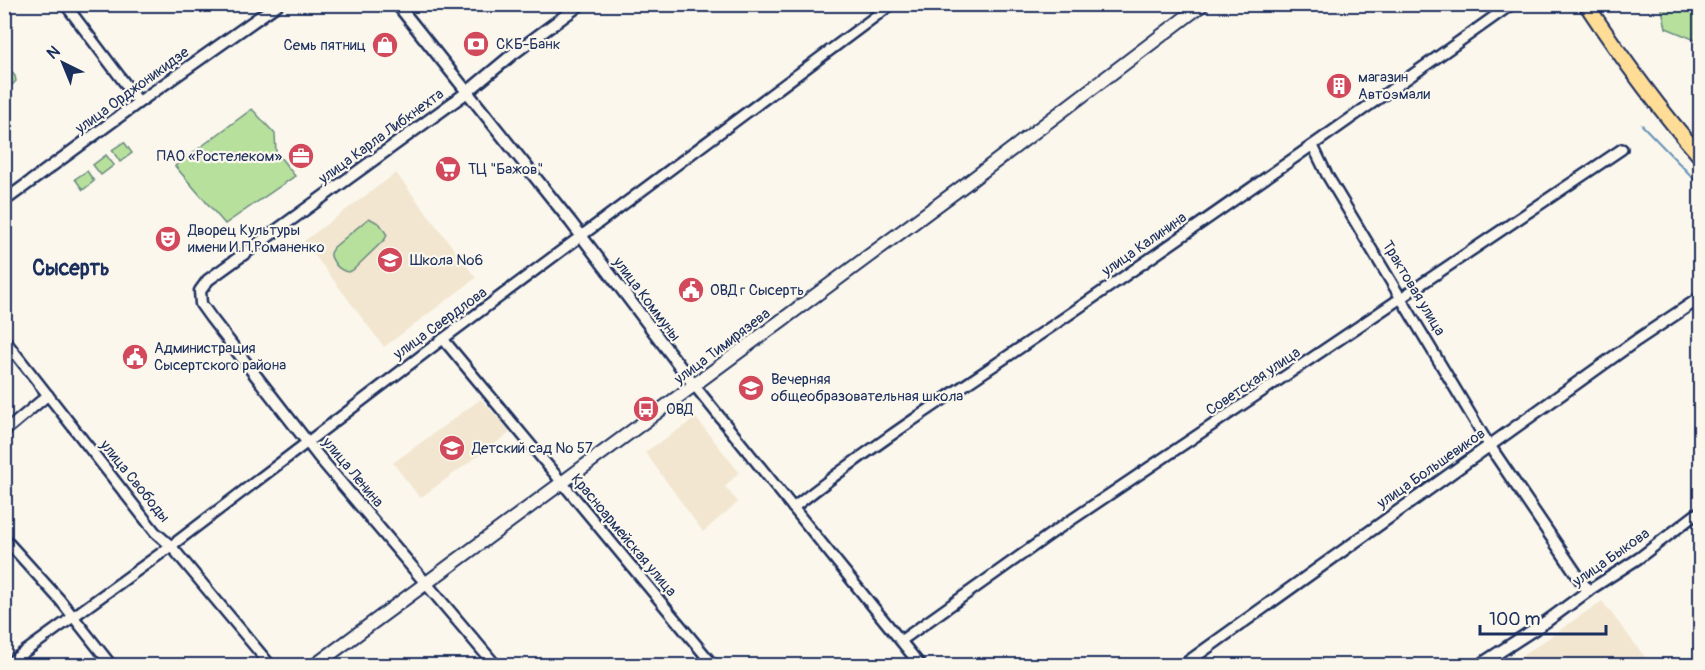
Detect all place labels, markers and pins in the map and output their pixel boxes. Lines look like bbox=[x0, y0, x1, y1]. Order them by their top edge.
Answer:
bank icon: СКБ-Банк bbox=[461, 29, 491, 59]
shop icon: Семь пятниц bbox=[370, 30, 400, 60]
place label: СКБ-Банк bbox=[496, 35, 561, 54]
place label: Семь пятниц bbox=[284, 36, 366, 55]
place label: магазин Автоэмали bbox=[1358, 68, 1430, 104]
building icon: магазин Автоэмали bbox=[1324, 71, 1354, 101]
office icon: ПАО «Ростелеком» bbox=[286, 141, 316, 171]
place label: ПАО «Ростелеком» bbox=[157, 147, 282, 166]
supermarket icon: ТЦ "Бажов" bbox=[433, 154, 463, 184]
place label: ТЦ "Бажов" bbox=[468, 160, 543, 179]
place label: Дворец Культуры имени И.П.Романенко bbox=[187, 221, 324, 257]
theatre icon: Дворец Культуры имени И.П.Романенко bbox=[153, 224, 183, 254]
school or university icon: Школа №6 bbox=[375, 245, 405, 275]
place label: Школа №6 bbox=[410, 251, 483, 270]
public building icon: ОВД г Сысерть bbox=[676, 275, 706, 305]
place label: ОВД г Сысерть bbox=[710, 281, 804, 300]
place label: Администрация Сысертского района bbox=[154, 339, 286, 375]
public building icon: Администрация Сысертского района bbox=[120, 342, 150, 372]
place label: Вечерняя общеобразовательная школа bbox=[771, 370, 963, 406]
school or university icon: Вечерняя общеобразовательная школа bbox=[736, 373, 766, 403]
bus stop icon: ОВД bbox=[631, 394, 661, 424]
place label: ОВД bbox=[666, 400, 694, 419]
school or university icon: Детский сад № 57 bbox=[437, 433, 467, 463]
place label: Детский сад № 57 bbox=[471, 439, 593, 458]

